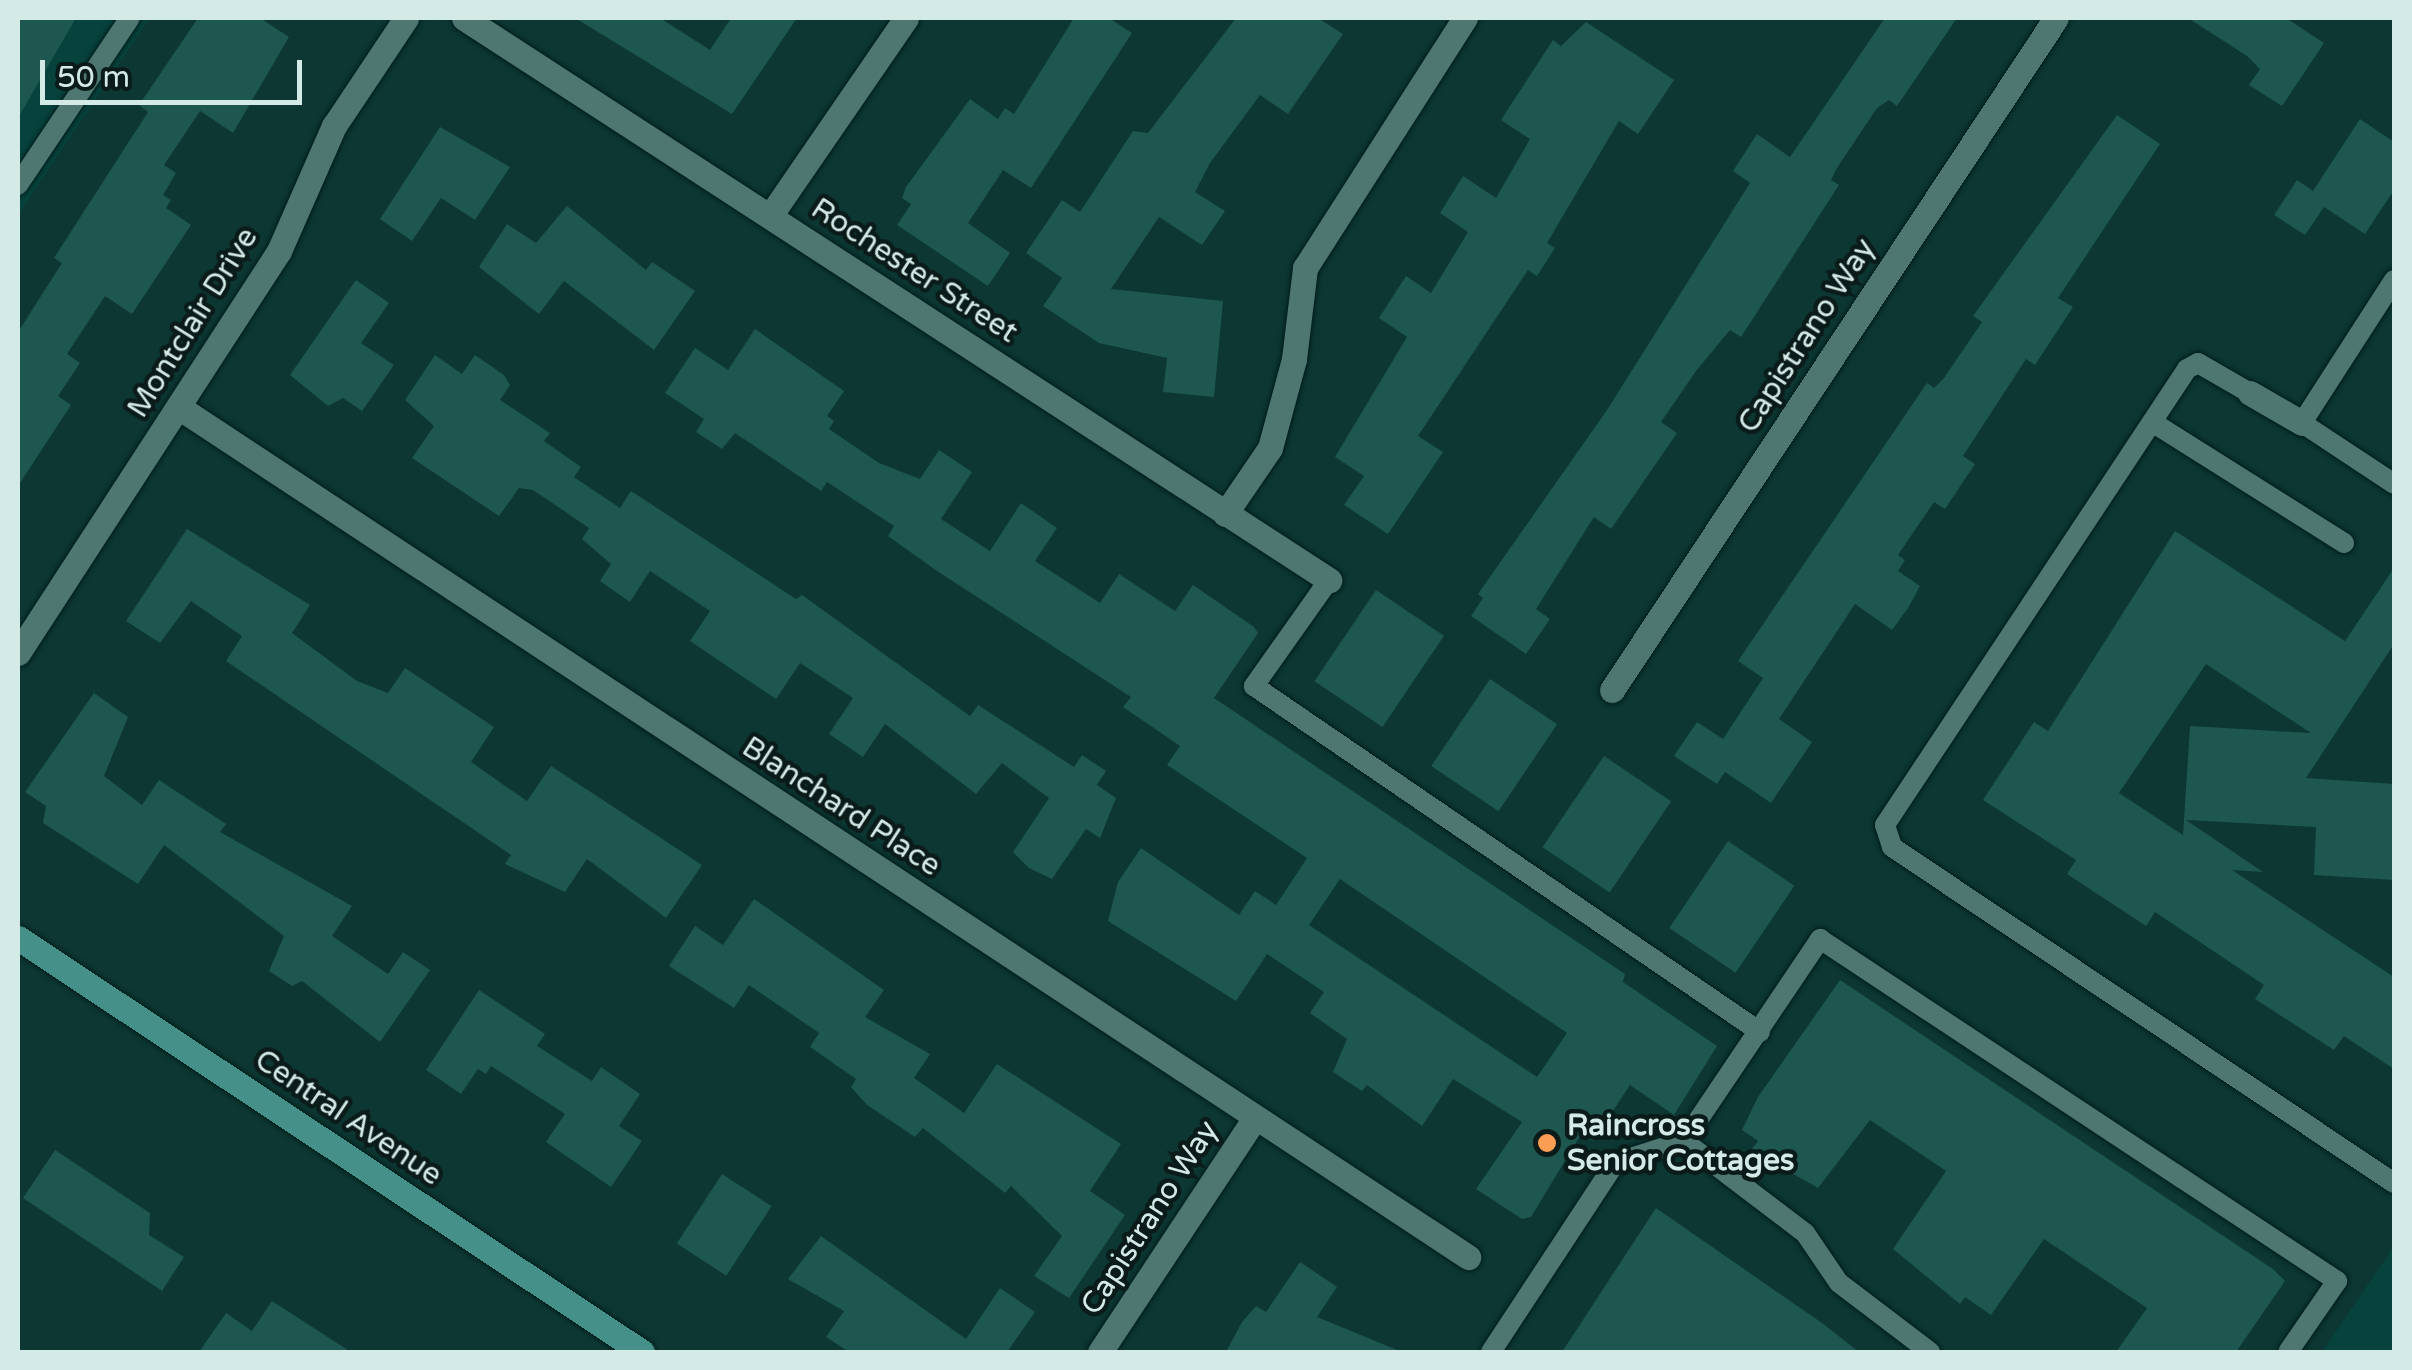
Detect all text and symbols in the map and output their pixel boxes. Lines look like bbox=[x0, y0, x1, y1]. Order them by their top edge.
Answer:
scale bar bbox=[45, 40, 308, 102]
text: 50 m bbox=[57, 59, 130, 96]
street label: Rochester Street bbox=[804, 191, 1024, 351]
street label: Montclair Drive bbox=[120, 221, 266, 425]
street label: Capistrano Way bbox=[1731, 232, 1883, 440]
street label: Blanchard Place bbox=[735, 729, 947, 885]
street label: Central Avenue bbox=[248, 1042, 448, 1194]
place label: Raincross Senior Cottages bbox=[1567, 1108, 1794, 1178]
street label: Capistrano Way bbox=[1074, 1114, 1226, 1322]
marker: Raincross Senior Cottages bbox=[1536, 1132, 1558, 1154]

